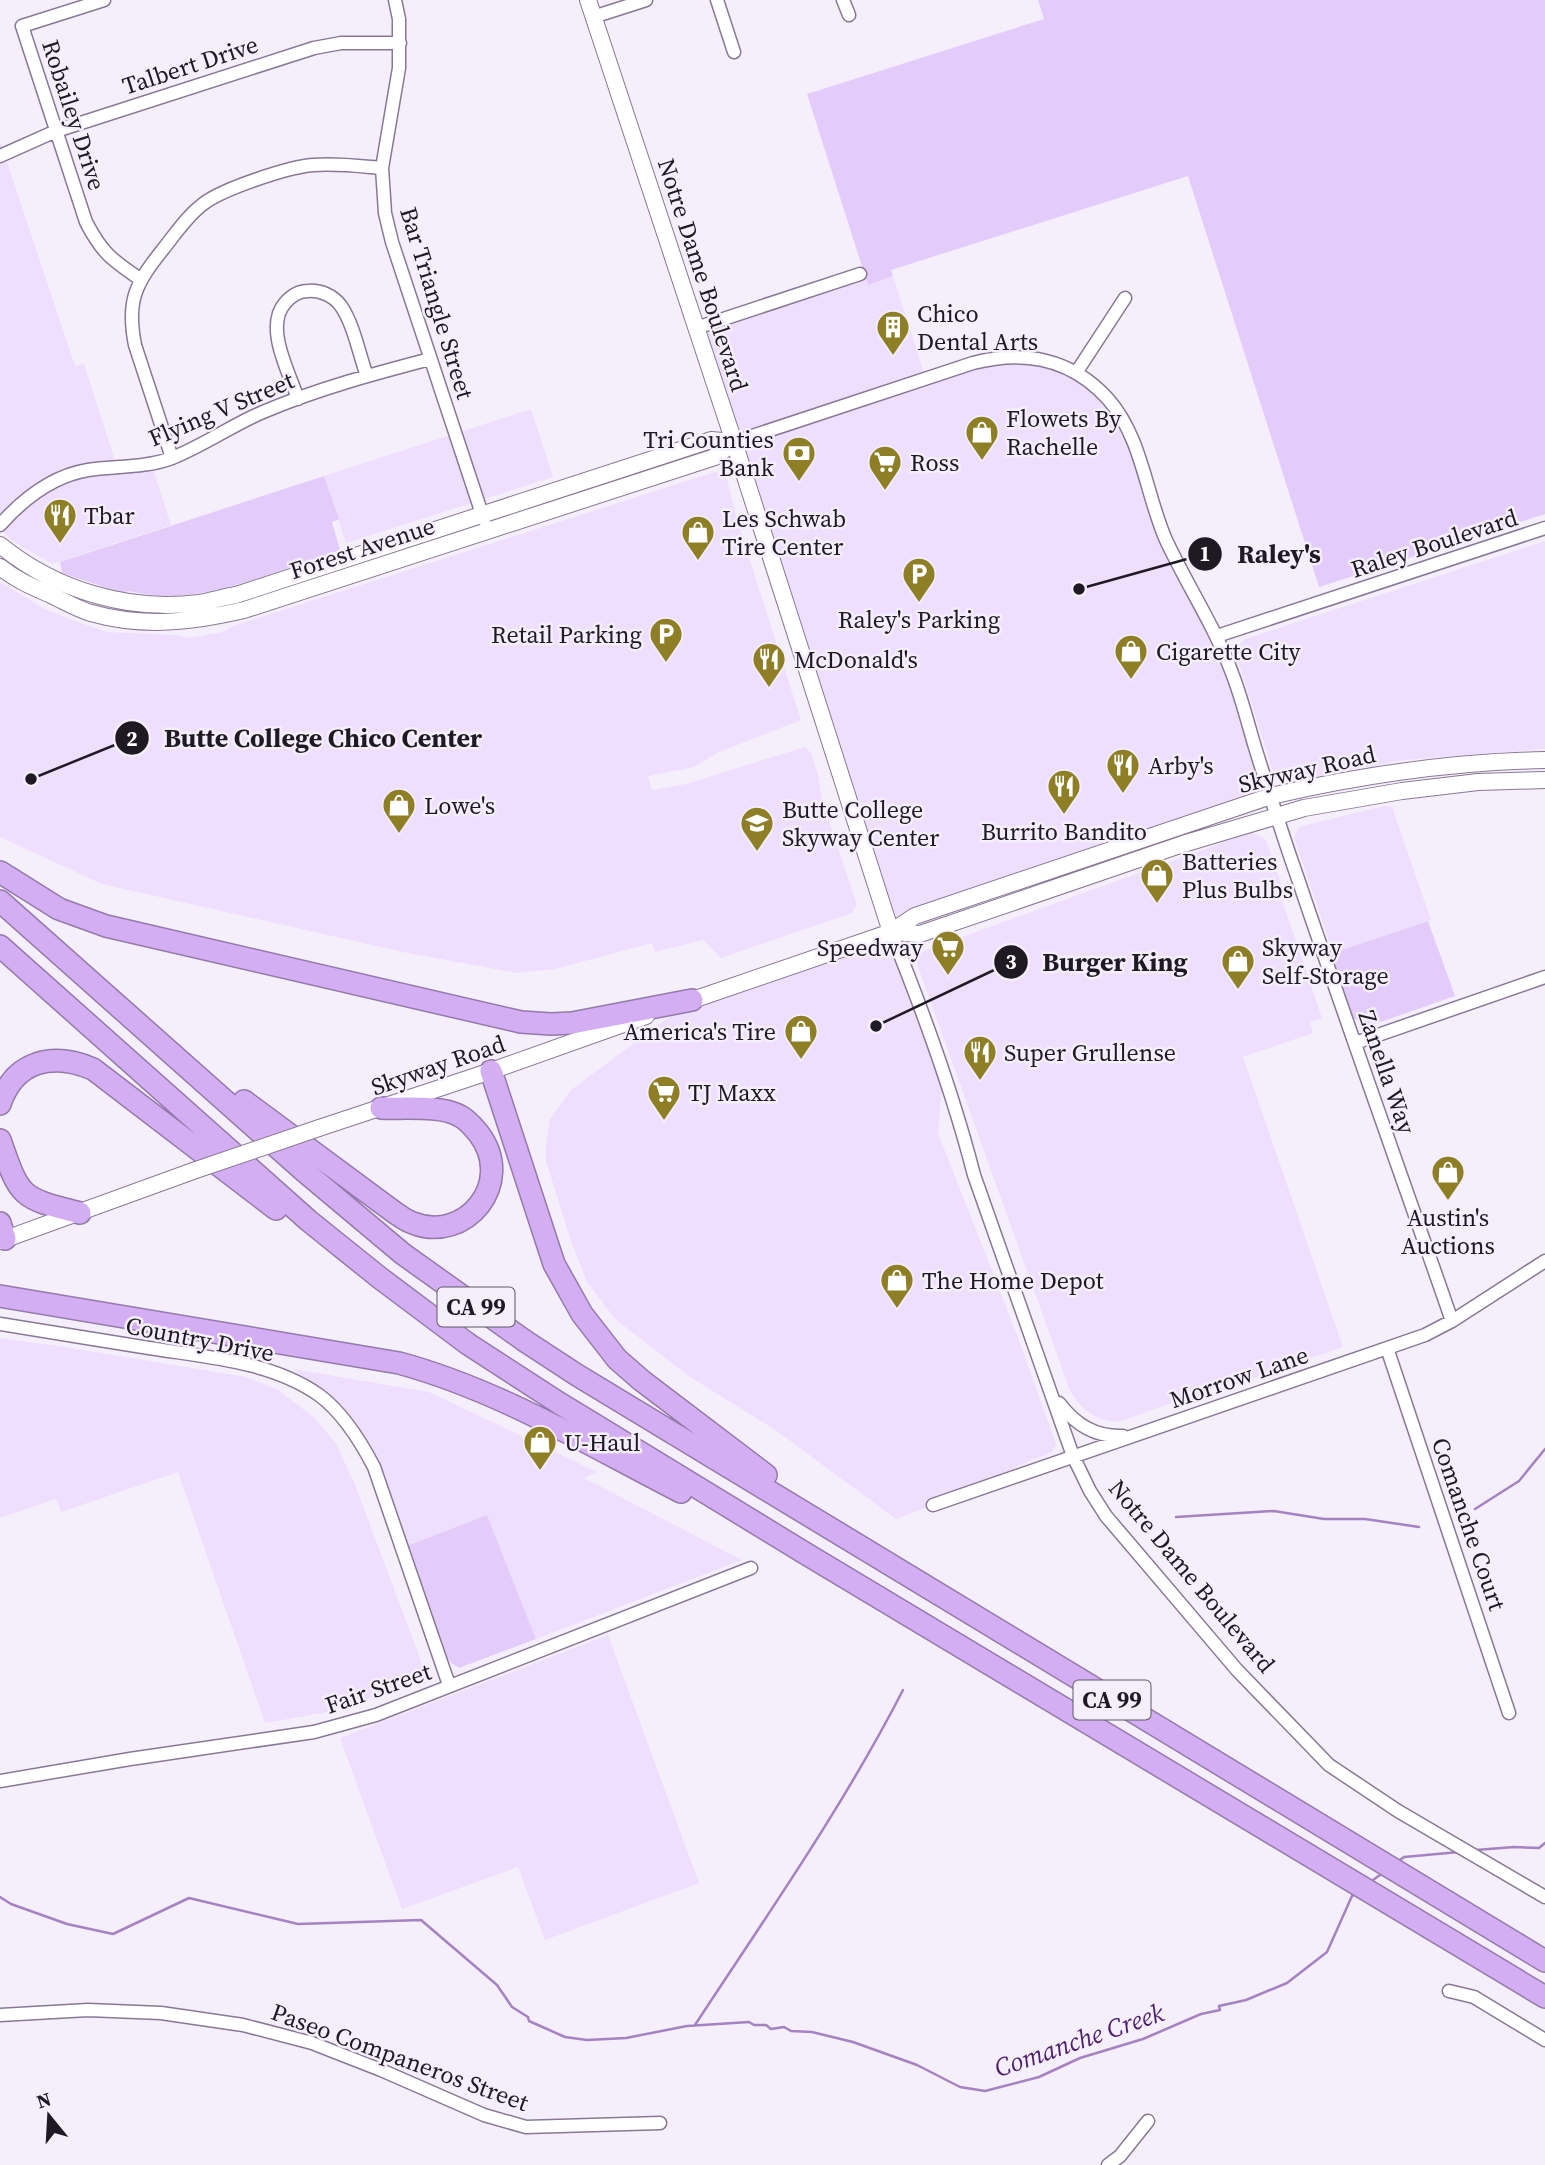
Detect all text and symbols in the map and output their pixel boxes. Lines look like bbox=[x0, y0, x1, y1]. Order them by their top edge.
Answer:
street label: Talbert Drive bbox=[118, 28, 262, 102]
street label: Robailey Drive bbox=[34, 36, 114, 194]
street label: Notre Dame Boulevard bbox=[650, 154, 756, 396]
street label: Bar Triangle Street bbox=[392, 203, 482, 403]
place label: Chico Dental Arts bbox=[917, 297, 1038, 358]
building icon: Chico Dental Arts bbox=[874, 308, 912, 357]
street label: Flying V Street bbox=[143, 363, 299, 454]
place label: Flowets By Rachelle bbox=[1006, 402, 1122, 463]
shop icon: Flowets By Rachelle bbox=[963, 413, 1001, 462]
place label: Tri Counties Bank bbox=[643, 423, 775, 484]
bank icon: Tri Counties Bank bbox=[780, 434, 818, 483]
supermarket icon: Ross bbox=[866, 443, 904, 492]
place label: Ross bbox=[910, 446, 959, 479]
restaurant icon: Tbar bbox=[41, 496, 79, 545]
place label: Tbar bbox=[84, 499, 135, 532]
street label: Raley Boulevard bbox=[1346, 500, 1522, 585]
place label: Les Schwab Tire Center bbox=[722, 502, 846, 563]
street label: Forest Avenue bbox=[285, 509, 439, 587]
shop icon: Les Schwab Tire Center bbox=[679, 513, 717, 562]
callout: Raley's bbox=[1188, 530, 1335, 577]
text: Raley's bbox=[1237, 536, 1321, 572]
text: 1 bbox=[1199, 539, 1211, 568]
parking icon: Raley's Parking bbox=[900, 555, 938, 604]
place label: Raley's Parking bbox=[838, 603, 1000, 636]
parking icon: Retail Parking bbox=[647, 615, 685, 664]
place label: Retail Parking bbox=[491, 618, 642, 651]
shop icon: Cigarette City bbox=[1112, 632, 1150, 681]
place label: Cigarette City bbox=[1156, 635, 1301, 668]
restaurant icon: McDonald's bbox=[750, 640, 788, 689]
place label: McDonald's bbox=[794, 643, 918, 676]
callout: Butte College Chico Center bbox=[114, 715, 496, 762]
text: Butte College Chico Center bbox=[164, 720, 483, 756]
text: 2 bbox=[126, 724, 138, 753]
street label: Skyway Road bbox=[1235, 737, 1379, 801]
restaurant icon: Arby's bbox=[1104, 746, 1142, 795]
place label: Arby's bbox=[1148, 749, 1214, 782]
restaurant icon: Burrito Bandito bbox=[1045, 767, 1083, 816]
shop icon: Lowe's bbox=[380, 786, 418, 835]
place label: Lowe's bbox=[424, 789, 495, 822]
place label: Butte College Skyway Center bbox=[782, 793, 940, 854]
school or university icon: Butte College Skyway Center bbox=[738, 804, 776, 853]
place label: Burrito Bandito bbox=[981, 815, 1147, 848]
place label: Batteries Plus Bulbs bbox=[1182, 845, 1293, 906]
shop icon: Batteries Plus Bulbs bbox=[1138, 856, 1176, 905]
supermarket icon: Speedway bbox=[929, 928, 967, 977]
place label: Speedway bbox=[817, 931, 924, 964]
place label: Skyway Self-Storage bbox=[1262, 931, 1389, 992]
callout: Burger King bbox=[994, 938, 1202, 985]
shop icon: Skyway Self-Storage bbox=[1219, 942, 1257, 991]
text: Burger King bbox=[1042, 944, 1188, 980]
text: 3 bbox=[1005, 947, 1017, 976]
street label: Zanella Way bbox=[1350, 1006, 1424, 1139]
shop icon: America's Tire bbox=[782, 1012, 820, 1061]
place label: America's Tire bbox=[623, 1015, 776, 1048]
street label: Skyway Road bbox=[366, 1027, 510, 1103]
restaurant icon: Super Grullense bbox=[961, 1033, 999, 1082]
place label: Super Grullense bbox=[1004, 1036, 1176, 1069]
supermarket icon: TJ Maxx bbox=[645, 1073, 683, 1122]
place label: TJ Maxx bbox=[688, 1076, 776, 1109]
shop icon: Austin's Auctions bbox=[1429, 1153, 1467, 1202]
place label: Austin's Auctions bbox=[1401, 1201, 1495, 1262]
shop icon: The Home Depot bbox=[878, 1261, 916, 1310]
place label: The Home Depot bbox=[922, 1264, 1104, 1297]
road number: CA 99 bbox=[438, 1288, 514, 1326]
street label: Country Drive bbox=[123, 1308, 277, 1370]
street label: Morrow Lane bbox=[1165, 1338, 1313, 1416]
shop icon: U-Haul bbox=[521, 1423, 559, 1472]
place label: U-Haul bbox=[564, 1426, 641, 1459]
street label: Comanche Court bbox=[1424, 1433, 1514, 1615]
street label: Notre Dame Boulevard bbox=[1101, 1472, 1283, 1680]
street label: Fair Street bbox=[321, 1654, 436, 1722]
road number: CA 99 bbox=[1074, 1680, 1150, 1720]
water label: Comanche Creek bbox=[990, 1994, 1169, 2086]
street label: Paseo Companeros Street bbox=[267, 1995, 533, 2119]
north arrow bbox=[14, 2081, 84, 2151]
text: N bbox=[33, 2085, 54, 2114]

